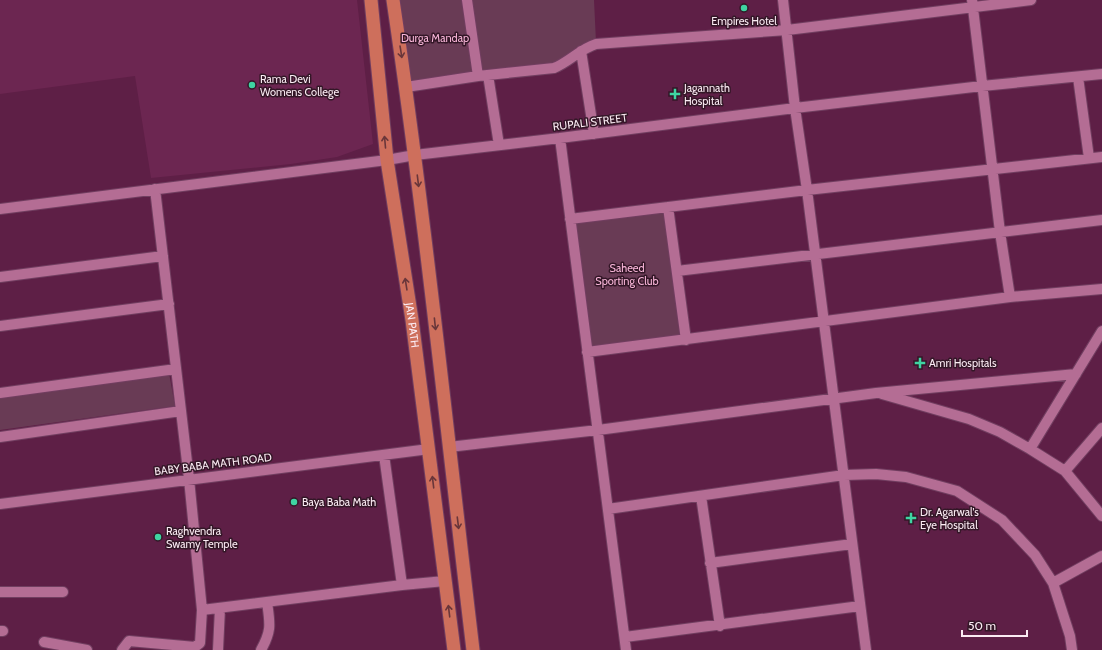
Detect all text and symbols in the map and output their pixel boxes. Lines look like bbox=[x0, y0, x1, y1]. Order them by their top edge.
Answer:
marker: Empires Hotel bbox=[739, 3, 749, 13]
place label: Empires Hotel bbox=[711, 14, 777, 28]
park label: Durga Mandap bbox=[401, 31, 469, 45]
one-way arrow bbox=[397, 45, 405, 58]
place label: Rama Devi Womens College bbox=[260, 72, 339, 99]
marker: Rama Devi Womens College bbox=[247, 80, 257, 90]
place label: Jagannath Hospital bbox=[683, 81, 730, 108]
marker: Jagannath Hospital bbox=[669, 88, 681, 100]
street label: RUPALI STREET bbox=[552, 110, 628, 134]
one-way arrow bbox=[382, 136, 389, 149]
one-way arrow bbox=[414, 174, 422, 187]
park label: Saheed Sporting Club bbox=[595, 261, 659, 288]
one-way arrow bbox=[402, 278, 410, 291]
street label: JAN PATH bbox=[402, 301, 422, 349]
one-way arrow bbox=[431, 317, 438, 330]
place label: Amri Hospitals bbox=[929, 356, 997, 370]
marker: Amri Hospitals bbox=[914, 357, 926, 369]
street label: BABY BABA MATH ROAD bbox=[153, 450, 273, 478]
one-way arrow bbox=[429, 476, 437, 489]
place label: Baya Baba Math bbox=[302, 495, 376, 509]
marker: Baya Baba Math bbox=[289, 497, 299, 507]
place label: Dr. Agarwal's Eye Hospital bbox=[920, 505, 979, 532]
marker: Dr. Agarwal's Eye Hospital bbox=[905, 512, 917, 524]
one-way arrow bbox=[454, 516, 462, 529]
place label: Raghvendra Swamy Temple bbox=[166, 524, 238, 551]
marker: Raghvendra Swamy Temple bbox=[153, 532, 163, 542]
one-way arrow bbox=[446, 605, 453, 618]
scale bar bbox=[962, 612, 1027, 638]
text: 50 m bbox=[968, 618, 996, 633]

